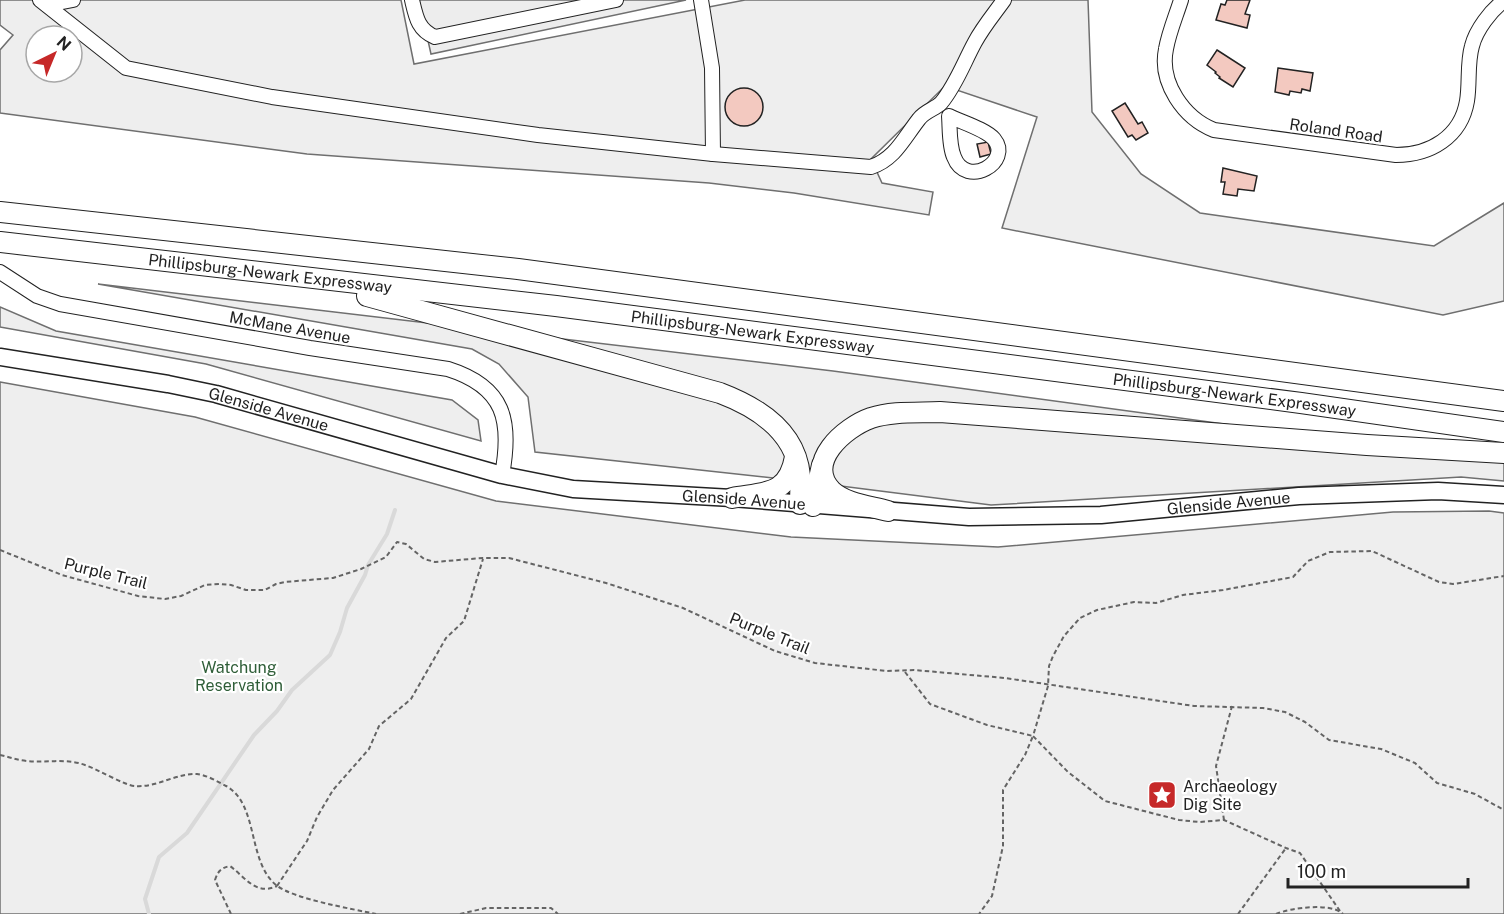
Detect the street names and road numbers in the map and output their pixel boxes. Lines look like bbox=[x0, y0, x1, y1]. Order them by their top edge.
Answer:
street label: Roland Road bbox=[1288, 115, 1384, 146]
street label: Phillipsburg-Newark Expressway bbox=[147, 250, 393, 297]
street label: McMane Avenue bbox=[228, 307, 352, 347]
street label: Phillipsburg-Newark Expressway bbox=[630, 307, 876, 357]
street label: Phillipsburg-Newark Expressway bbox=[1112, 370, 1358, 421]
street label: Glenside Avenue bbox=[207, 384, 331, 435]
street label: Glenside Avenue bbox=[681, 486, 806, 514]
street label: Glenside Avenue bbox=[1166, 488, 1291, 519]
street label: Purple Trail bbox=[62, 554, 150, 593]
street label: Purple Trail bbox=[727, 609, 813, 658]

